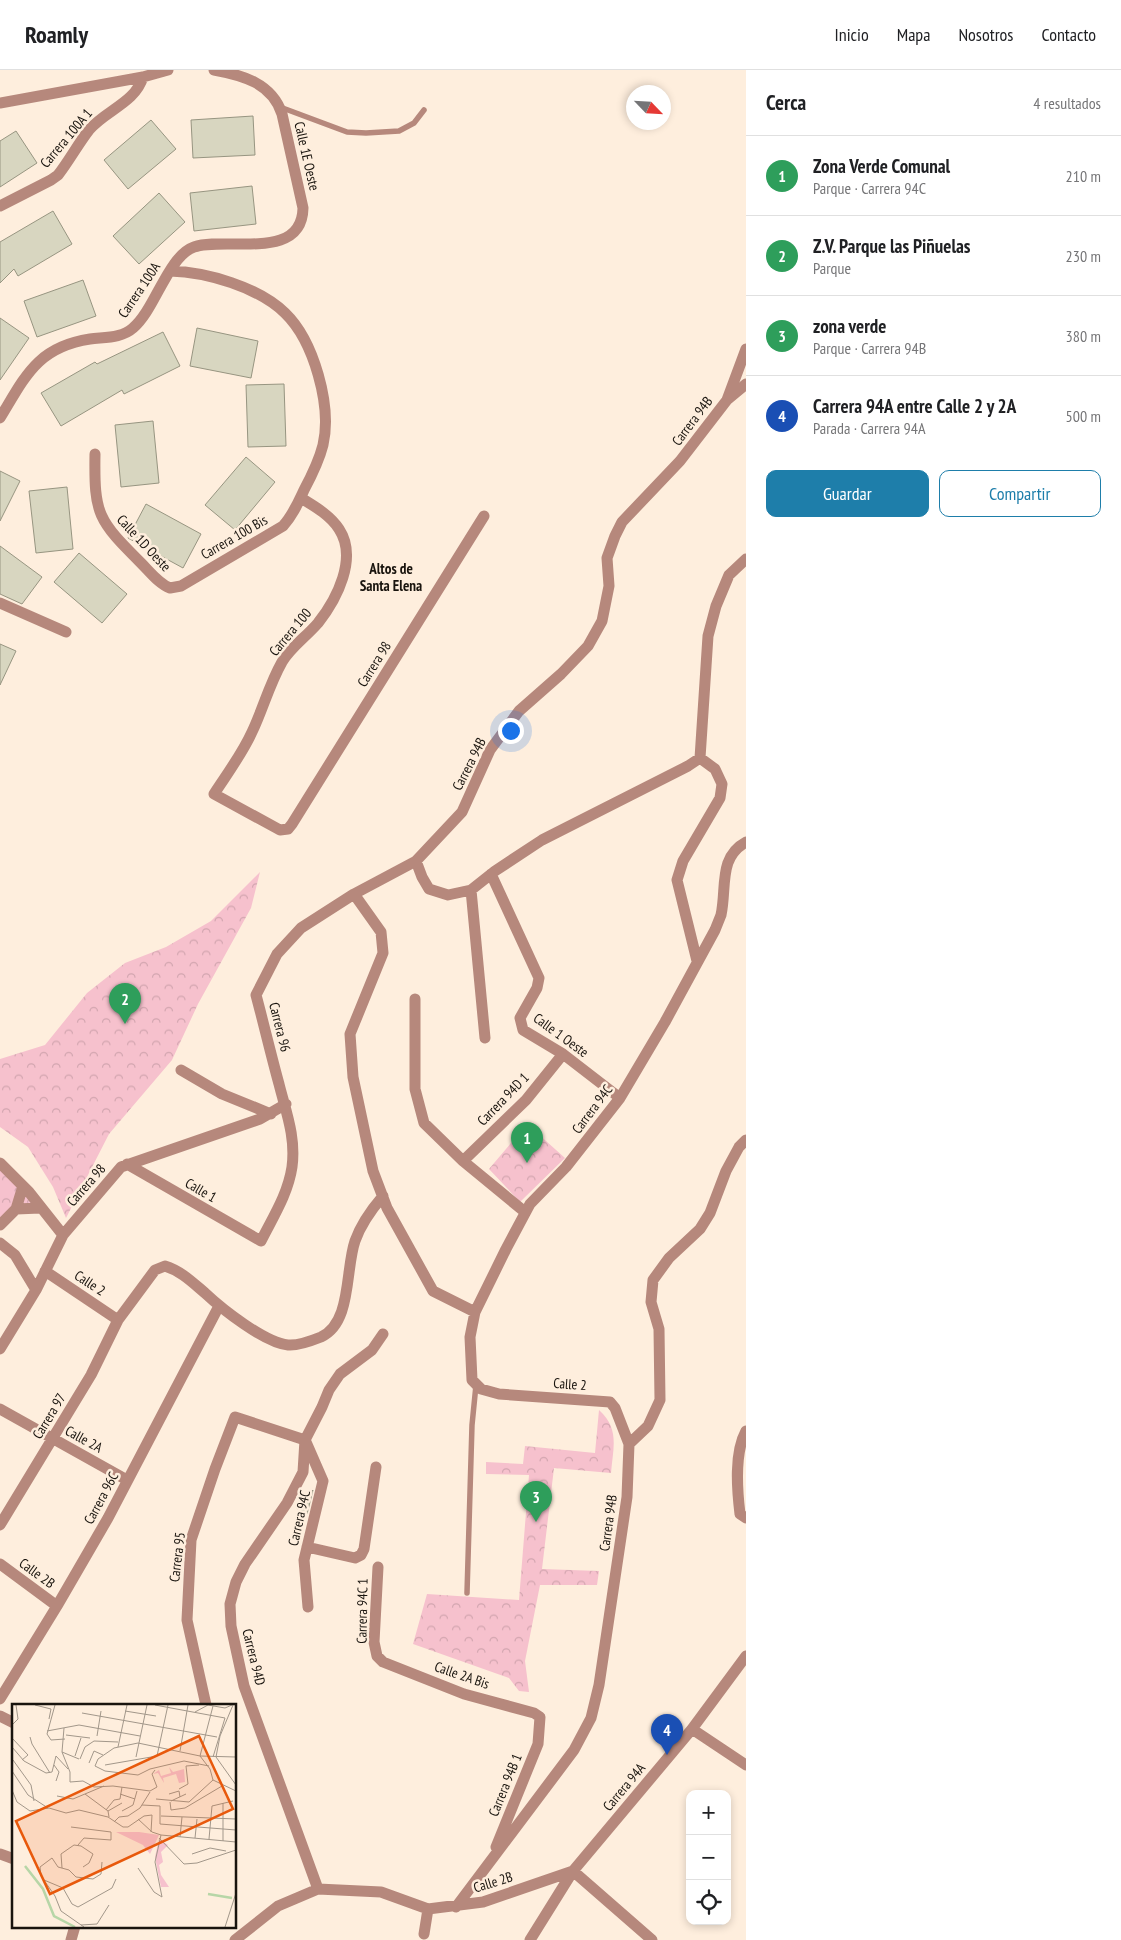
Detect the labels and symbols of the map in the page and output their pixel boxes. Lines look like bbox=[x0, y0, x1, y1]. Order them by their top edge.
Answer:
north arrow bbox=[626, 85, 671, 130]
street label: Carrera 100A 1 bbox=[36, 105, 96, 171]
street label: Calle 1E Oeste bbox=[290, 120, 324, 192]
street label: Carrera 100A bbox=[114, 258, 164, 321]
street label: Carrera 94B bbox=[668, 393, 716, 449]
street label: Calle 1D Oeste bbox=[113, 511, 175, 575]
street label: Carrera 100 Bis bbox=[197, 511, 271, 563]
district label: Altos de Santa Elena bbox=[360, 559, 422, 595]
street label: Carrera 100 bbox=[265, 605, 315, 659]
street label: Carrera 98 bbox=[353, 638, 395, 690]
your location bbox=[498, 718, 524, 744]
street label: Carrera 94B bbox=[448, 735, 490, 793]
pin: 2 bbox=[109, 983, 141, 1024]
street label: Carrera 96 bbox=[265, 1000, 295, 1054]
street label: Calle 1 Oeste bbox=[530, 1009, 592, 1061]
street label: Carrera 94D 1 bbox=[473, 1069, 533, 1129]
street label: Carrera 94C bbox=[568, 1080, 617, 1137]
pin: 1 bbox=[511, 1122, 543, 1163]
street label: Carrera 98 bbox=[63, 1160, 109, 1210]
street label: Calle 1 bbox=[182, 1174, 220, 1206]
street label: Calle 2 bbox=[71, 1266, 109, 1300]
street label: Calle 2 bbox=[553, 1374, 587, 1394]
street label: Carrera 97 bbox=[28, 1390, 70, 1442]
street label: Calle 2A bbox=[62, 1421, 106, 1457]
street label: Carrera 96C bbox=[80, 1468, 123, 1527]
pin: 3 bbox=[520, 1481, 552, 1522]
street label: Carrera 94C bbox=[284, 1488, 314, 1548]
street label: Carrera 94B bbox=[595, 1494, 621, 1552]
street label: Carrera 95 bbox=[165, 1531, 189, 1583]
street label: Calle 2B bbox=[16, 1554, 58, 1592]
street label: Carrera 94C 1 bbox=[352, 1578, 372, 1644]
street label: Carrera 94D bbox=[238, 1627, 270, 1687]
street label: Calle 2A Bis bbox=[432, 1657, 492, 1693]
inset map bbox=[12, 1704, 236, 1928]
pin: 4 bbox=[651, 1714, 683, 1755]
street label: Carrera 94B 1 bbox=[484, 1751, 526, 1819]
street label: Carrera 94A bbox=[599, 1759, 649, 1815]
street label: Calle 2B bbox=[471, 1868, 515, 1896]

